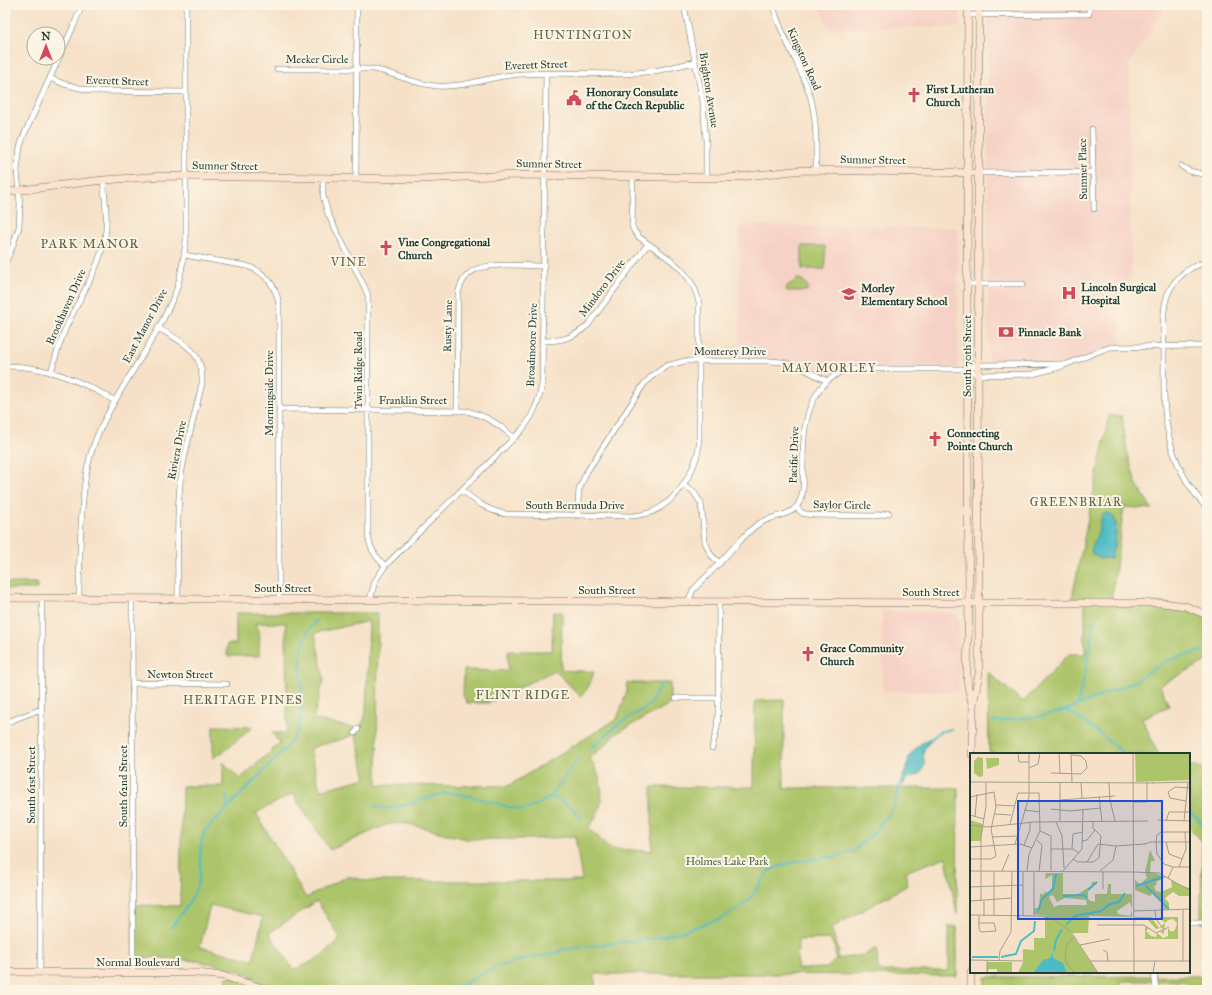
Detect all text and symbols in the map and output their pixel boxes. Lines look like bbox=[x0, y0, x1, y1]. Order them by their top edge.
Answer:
north arrow bbox=[26, 26, 66, 66]
street label: Kingston Road bbox=[784, 26, 824, 93]
district label: HUNTINGTON bbox=[533, 28, 633, 42]
text: N bbox=[41, 30, 51, 43]
street label: Brighton Avenue bbox=[697, 51, 721, 129]
street label: Meeker Circle bbox=[285, 53, 349, 66]
street label: Everett Street bbox=[504, 57, 568, 73]
street label: Everett Street bbox=[85, 73, 149, 89]
place label: First Lutheran Church bbox=[926, 83, 994, 109]
place label: Honorary Consulate of the Czech Republic bbox=[586, 86, 685, 113]
church icon: First Lutheran Church bbox=[905, 86, 923, 104]
public building icon: Honorary Consulate of the Czech Republic bbox=[565, 89, 583, 107]
street label: Sumner Place bbox=[1076, 138, 1090, 200]
street label: Sumner Street bbox=[840, 153, 906, 167]
street label: Sumner Street bbox=[516, 157, 582, 171]
street label: Sumner Street bbox=[192, 159, 258, 173]
district label: PARK MANOR bbox=[40, 236, 140, 252]
place label: Vine Congregational Church bbox=[397, 236, 491, 262]
church icon: Vine Congregational Church bbox=[377, 239, 395, 257]
district label: VINE bbox=[330, 255, 367, 269]
street label: Mindoro Drive bbox=[576, 256, 628, 319]
street label: Brookhaven Drive bbox=[43, 267, 89, 347]
place label: Lincoln Surgical Hospital bbox=[1081, 281, 1157, 308]
place label: Morley Elementary School bbox=[861, 282, 949, 309]
hospital icon: Lincoln Surgical Hospital bbox=[1060, 284, 1078, 302]
school or university icon: Morley Elementary School bbox=[840, 285, 858, 303]
street label: East Manor Drive bbox=[120, 286, 170, 365]
street label: Rusty Lane bbox=[441, 299, 455, 352]
street label: Broadmoore Drive bbox=[524, 302, 540, 387]
street label: South 70th Street bbox=[961, 315, 974, 397]
bank icon: Pinnacle Bank bbox=[997, 323, 1015, 341]
place label: Pinnacle Bank bbox=[1018, 326, 1082, 339]
street label: Twin Ridge Road bbox=[352, 331, 365, 409]
street label: Monterey Drive bbox=[694, 345, 767, 358]
street label: Morningside Drive bbox=[263, 350, 276, 436]
district label: MAY MORLEY bbox=[781, 361, 877, 375]
street label: Franklin Street bbox=[379, 394, 447, 407]
street label: Riviera Drive bbox=[165, 419, 189, 481]
street label: Pacific Drive bbox=[787, 426, 802, 484]
place label: Connecting Pointe Church bbox=[947, 427, 1014, 453]
church icon: Connecting Pointe Church bbox=[926, 430, 944, 448]
district label: GREENBRIAR bbox=[1030, 495, 1122, 509]
street label: Saylor Circle bbox=[813, 498, 871, 512]
street label: South Bermuda Drive bbox=[525, 499, 625, 512]
street label: South Street bbox=[254, 582, 312, 595]
street label: South Street bbox=[578, 584, 636, 597]
street label: South Street bbox=[902, 586, 960, 599]
place label: Grace Community Church bbox=[820, 642, 905, 668]
church icon: Grace Community Church bbox=[799, 645, 817, 663]
street label: Newton Street bbox=[147, 668, 213, 681]
district label: FLINT RIDGE bbox=[476, 688, 570, 702]
district label: HERITAGE PINES bbox=[183, 693, 303, 707]
street label: South 62nd Street bbox=[117, 745, 130, 827]
street label: South 61st Street bbox=[25, 746, 38, 824]
inset map bbox=[970, 753, 1190, 973]
park label: Holmes Lake Park bbox=[686, 855, 769, 868]
street label: Normal Boulevard bbox=[96, 956, 180, 969]

